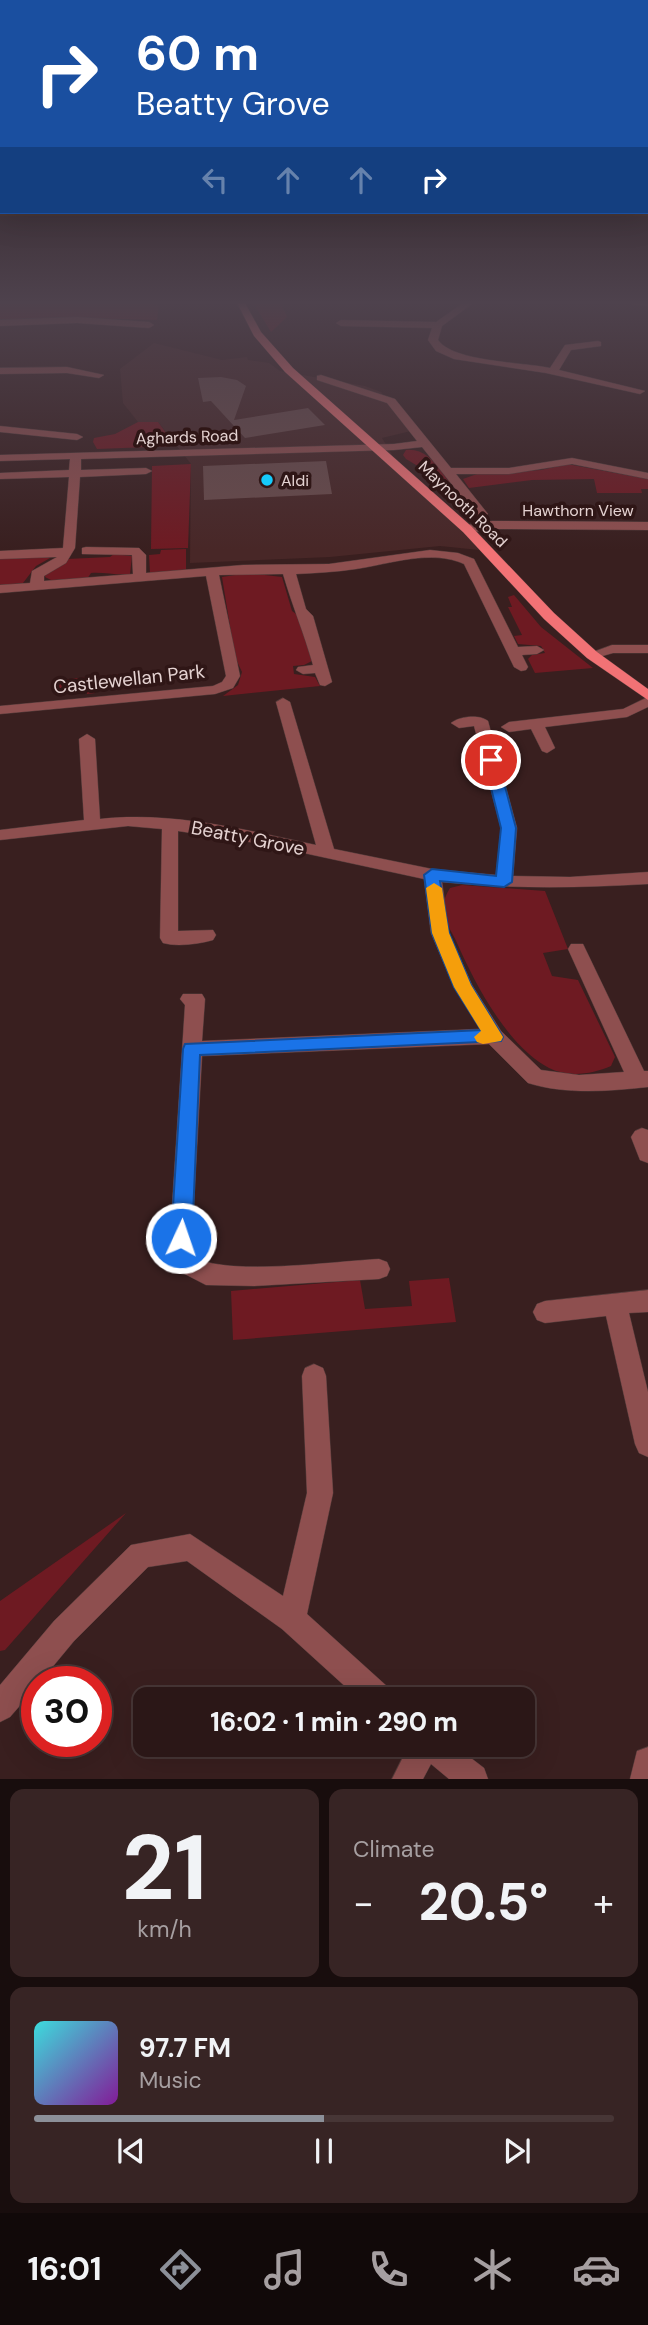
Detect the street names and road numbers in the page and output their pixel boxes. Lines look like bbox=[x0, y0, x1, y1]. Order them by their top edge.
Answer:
street label: Aghards Road bbox=[135, 425, 239, 449]
street label: Maynooth Road bbox=[414, 456, 512, 552]
street label: Hawthorn View bbox=[522, 500, 634, 521]
street label: Castlewellan Park bbox=[52, 659, 207, 699]
street label: Beatty Grove bbox=[189, 815, 307, 861]

